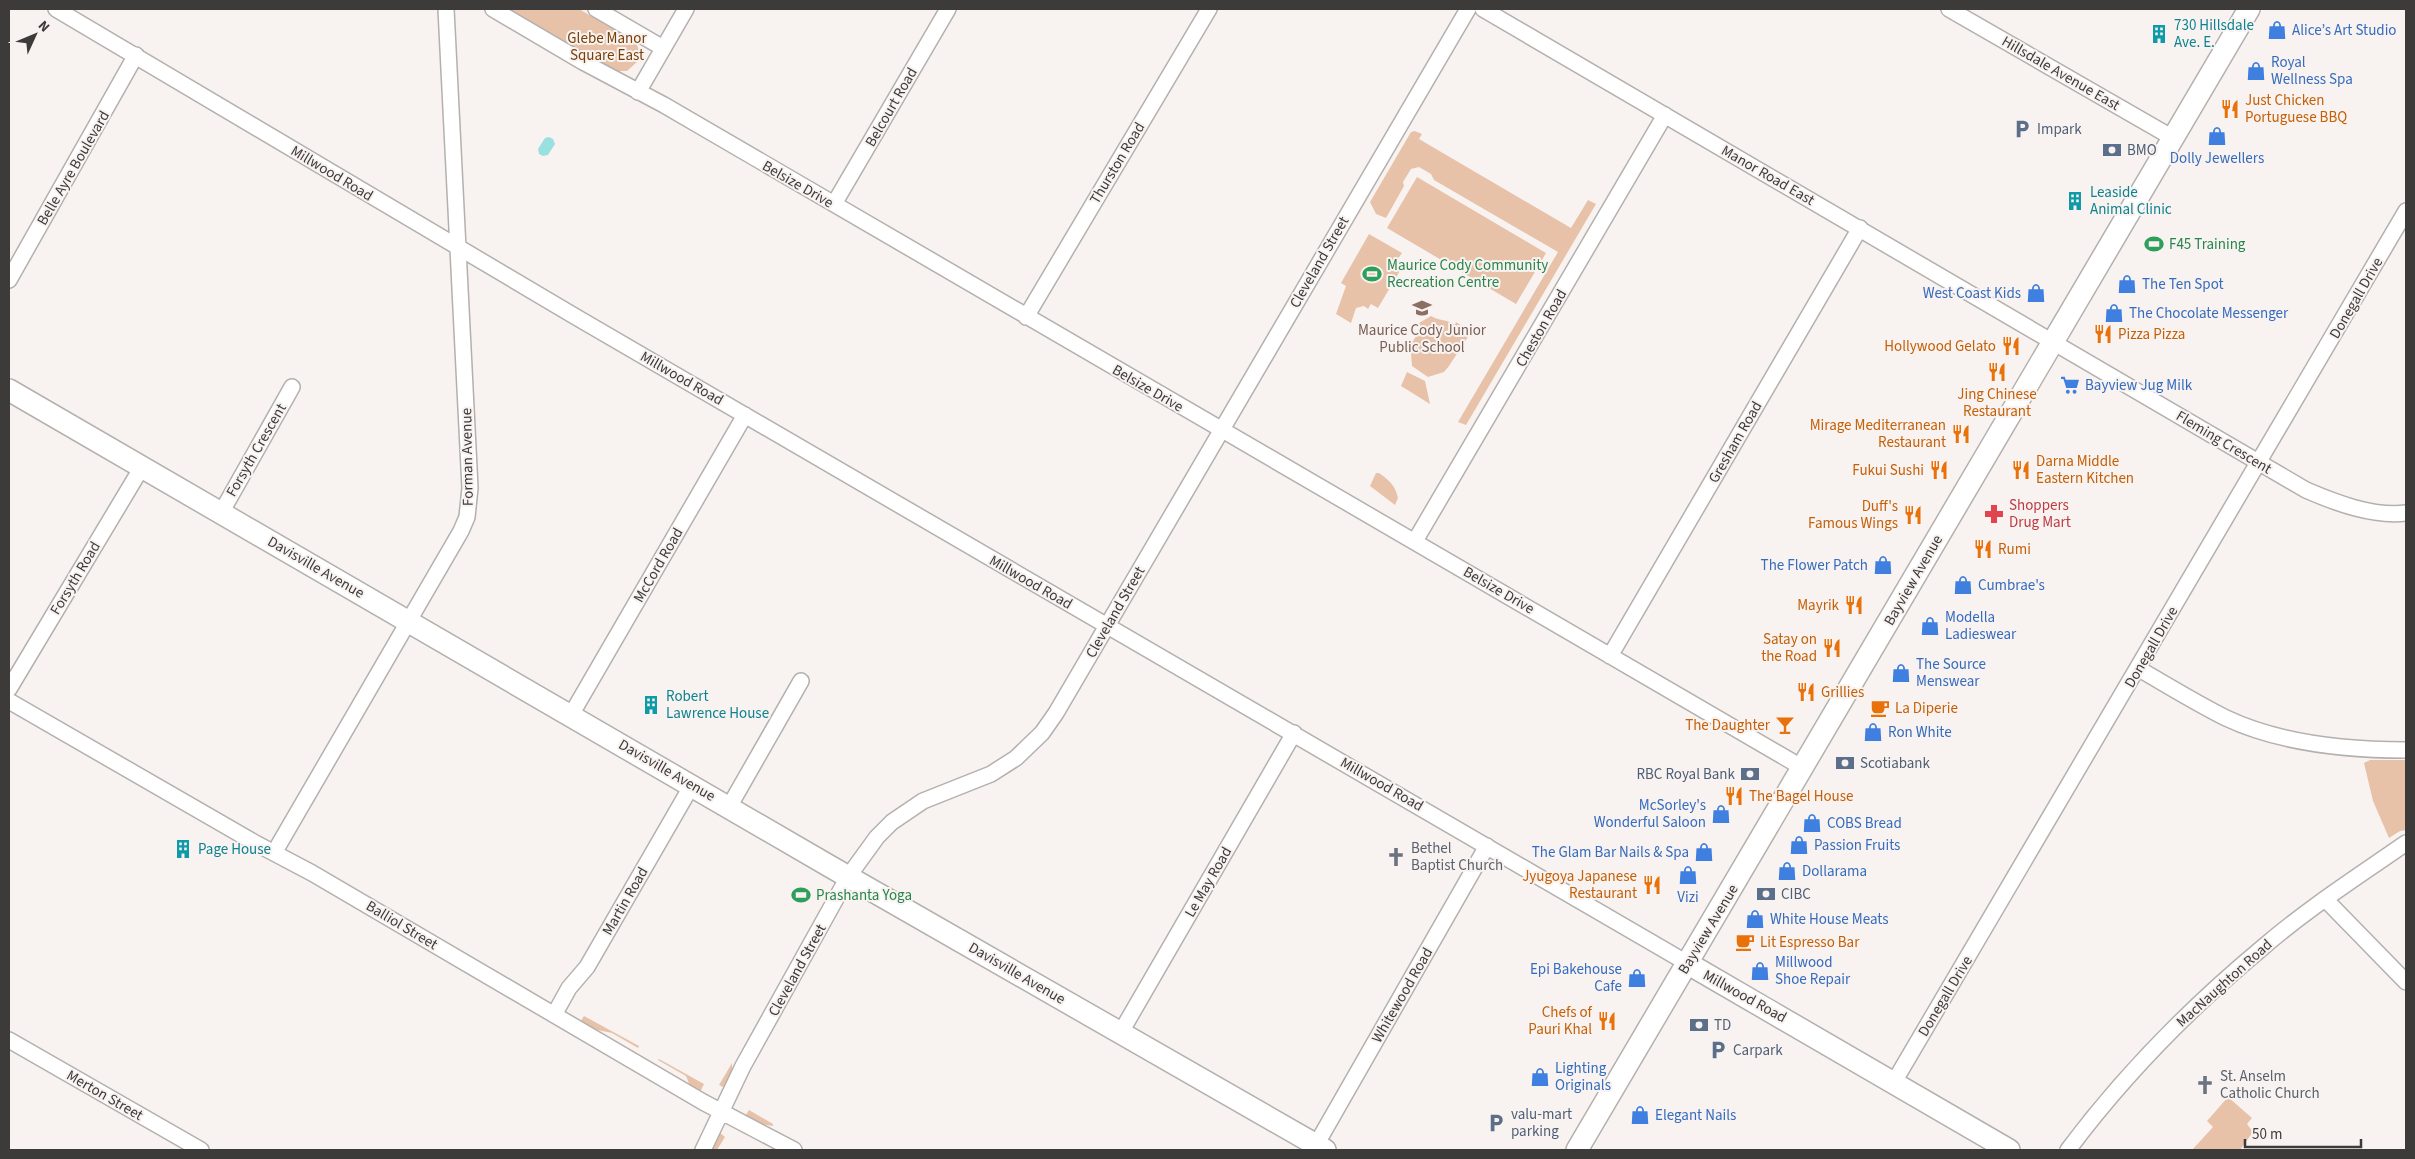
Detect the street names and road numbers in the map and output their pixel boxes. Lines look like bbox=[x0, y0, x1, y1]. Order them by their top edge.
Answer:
street label: Hillsdale Avenue East bbox=[1998, 31, 2124, 116]
street label: Belcourt Road bbox=[860, 64, 923, 151]
street label: Belle Ayre Boulevard bbox=[32, 107, 115, 229]
street label: Thurston Road bbox=[1085, 118, 1150, 208]
street label: Manor Road East bbox=[1717, 140, 1818, 211]
street label: Millwood Road bbox=[287, 141, 377, 206]
street label: Belsize Drive bbox=[758, 156, 837, 213]
street label: Cleveland Street bbox=[1285, 212, 1354, 312]
street label: Donegall Drive bbox=[2325, 254, 2388, 343]
street label: Cheston Road bbox=[1511, 286, 1572, 371]
street label: Millwood Road bbox=[636, 346, 727, 411]
street label: Belsize Drive bbox=[1108, 360, 1187, 417]
street label: Gresham Road bbox=[1703, 397, 1767, 487]
street label: Forsyth Crescent bbox=[221, 400, 292, 501]
street label: Fleming Crescent bbox=[2172, 406, 2276, 479]
street label: Forman Avenue bbox=[456, 408, 479, 506]
street label: McCord Road bbox=[629, 524, 688, 606]
street label: Davisville Avenue bbox=[263, 531, 368, 604]
street label: Bayview Avenue bbox=[1879, 531, 1948, 630]
street label: Forsyth Road bbox=[45, 538, 106, 619]
street label: Millwood Road bbox=[985, 550, 1076, 615]
street label: Cleveland Street bbox=[1081, 562, 1150, 662]
street label: Belsize Drive bbox=[1459, 562, 1538, 619]
street label: Donegall Drive bbox=[2120, 603, 2183, 692]
street label: Davisville Avenue bbox=[614, 734, 719, 807]
street label: Millwood Road bbox=[1336, 752, 1427, 817]
street label: Le May Road bbox=[1180, 843, 1237, 921]
street label: Martin Road bbox=[597, 863, 653, 939]
street label: Bayview Avenue bbox=[1673, 880, 1744, 978]
street label: Balliol Street bbox=[362, 896, 442, 955]
street label: Cleveland Street bbox=[763, 920, 832, 1020]
street label: MacNaughton Road bbox=[2172, 934, 2277, 1032]
street label: Davisville Avenue bbox=[964, 937, 1069, 1010]
street label: Whitewood Road bbox=[1367, 944, 1438, 1047]
street label: Donegall Drive bbox=[1913, 952, 1978, 1041]
street label: Millwood Road bbox=[1699, 965, 1790, 1028]
street label: Merton Street bbox=[63, 1065, 147, 1126]

